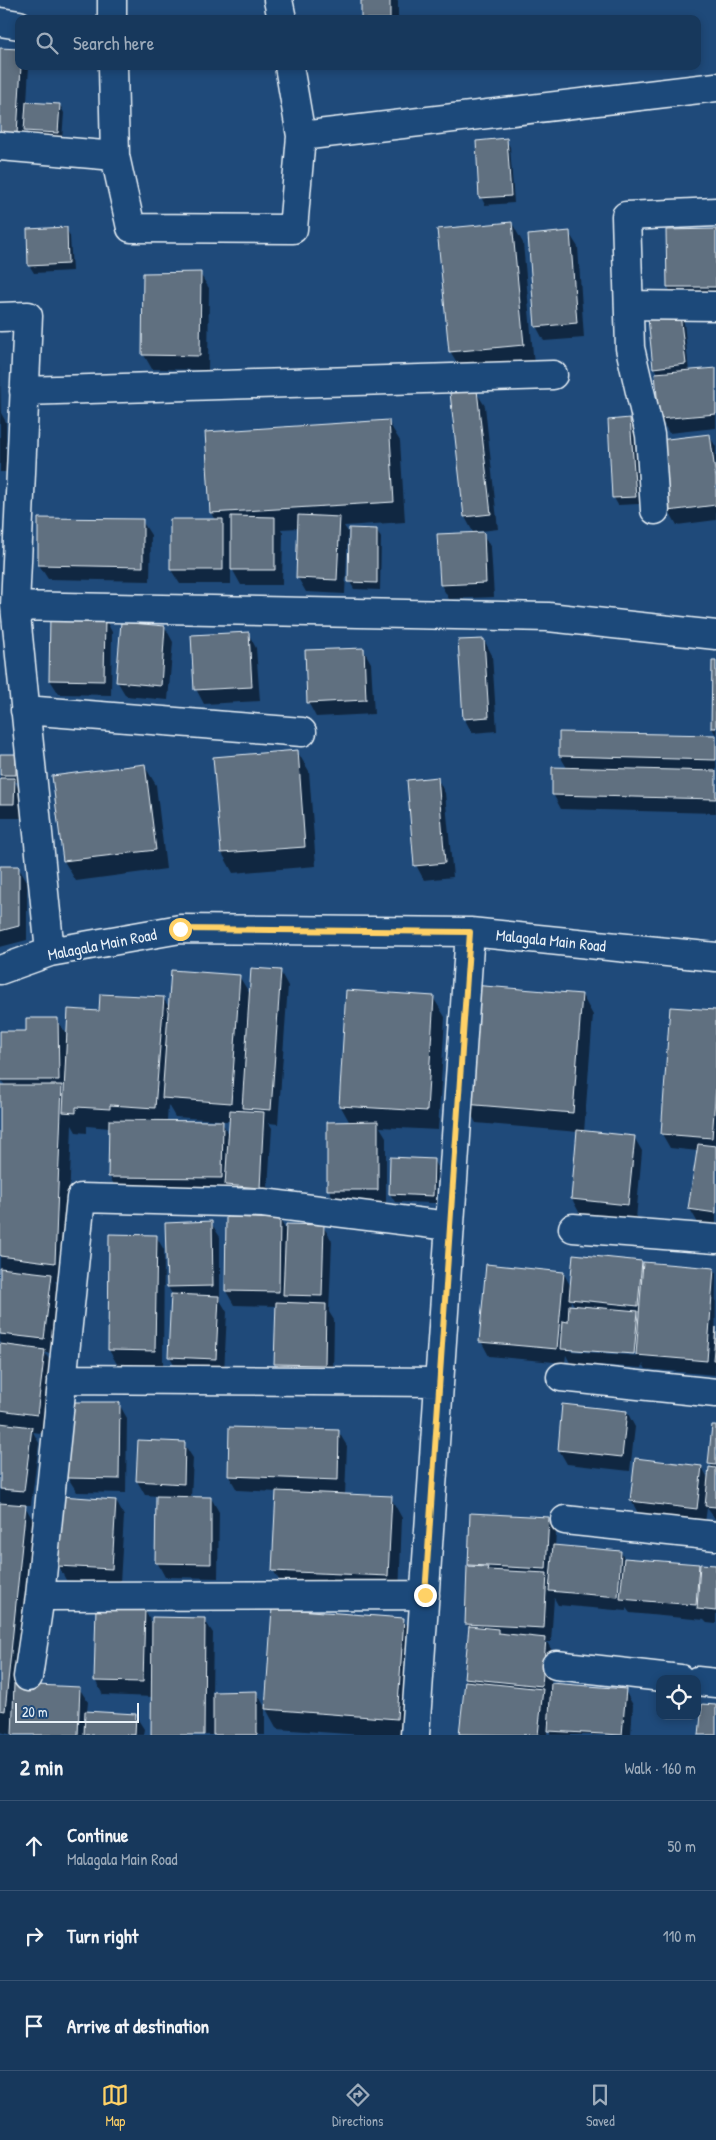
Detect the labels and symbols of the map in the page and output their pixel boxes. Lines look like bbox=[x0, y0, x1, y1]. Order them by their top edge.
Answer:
route start bbox=[169, 918, 192, 941]
street label: Malagala Main Road bbox=[46, 923, 158, 965]
street label: Malagala Main Road bbox=[495, 923, 607, 957]
route end bbox=[414, 1584, 437, 1607]
scale bar bbox=[15, 1700, 139, 1723]

